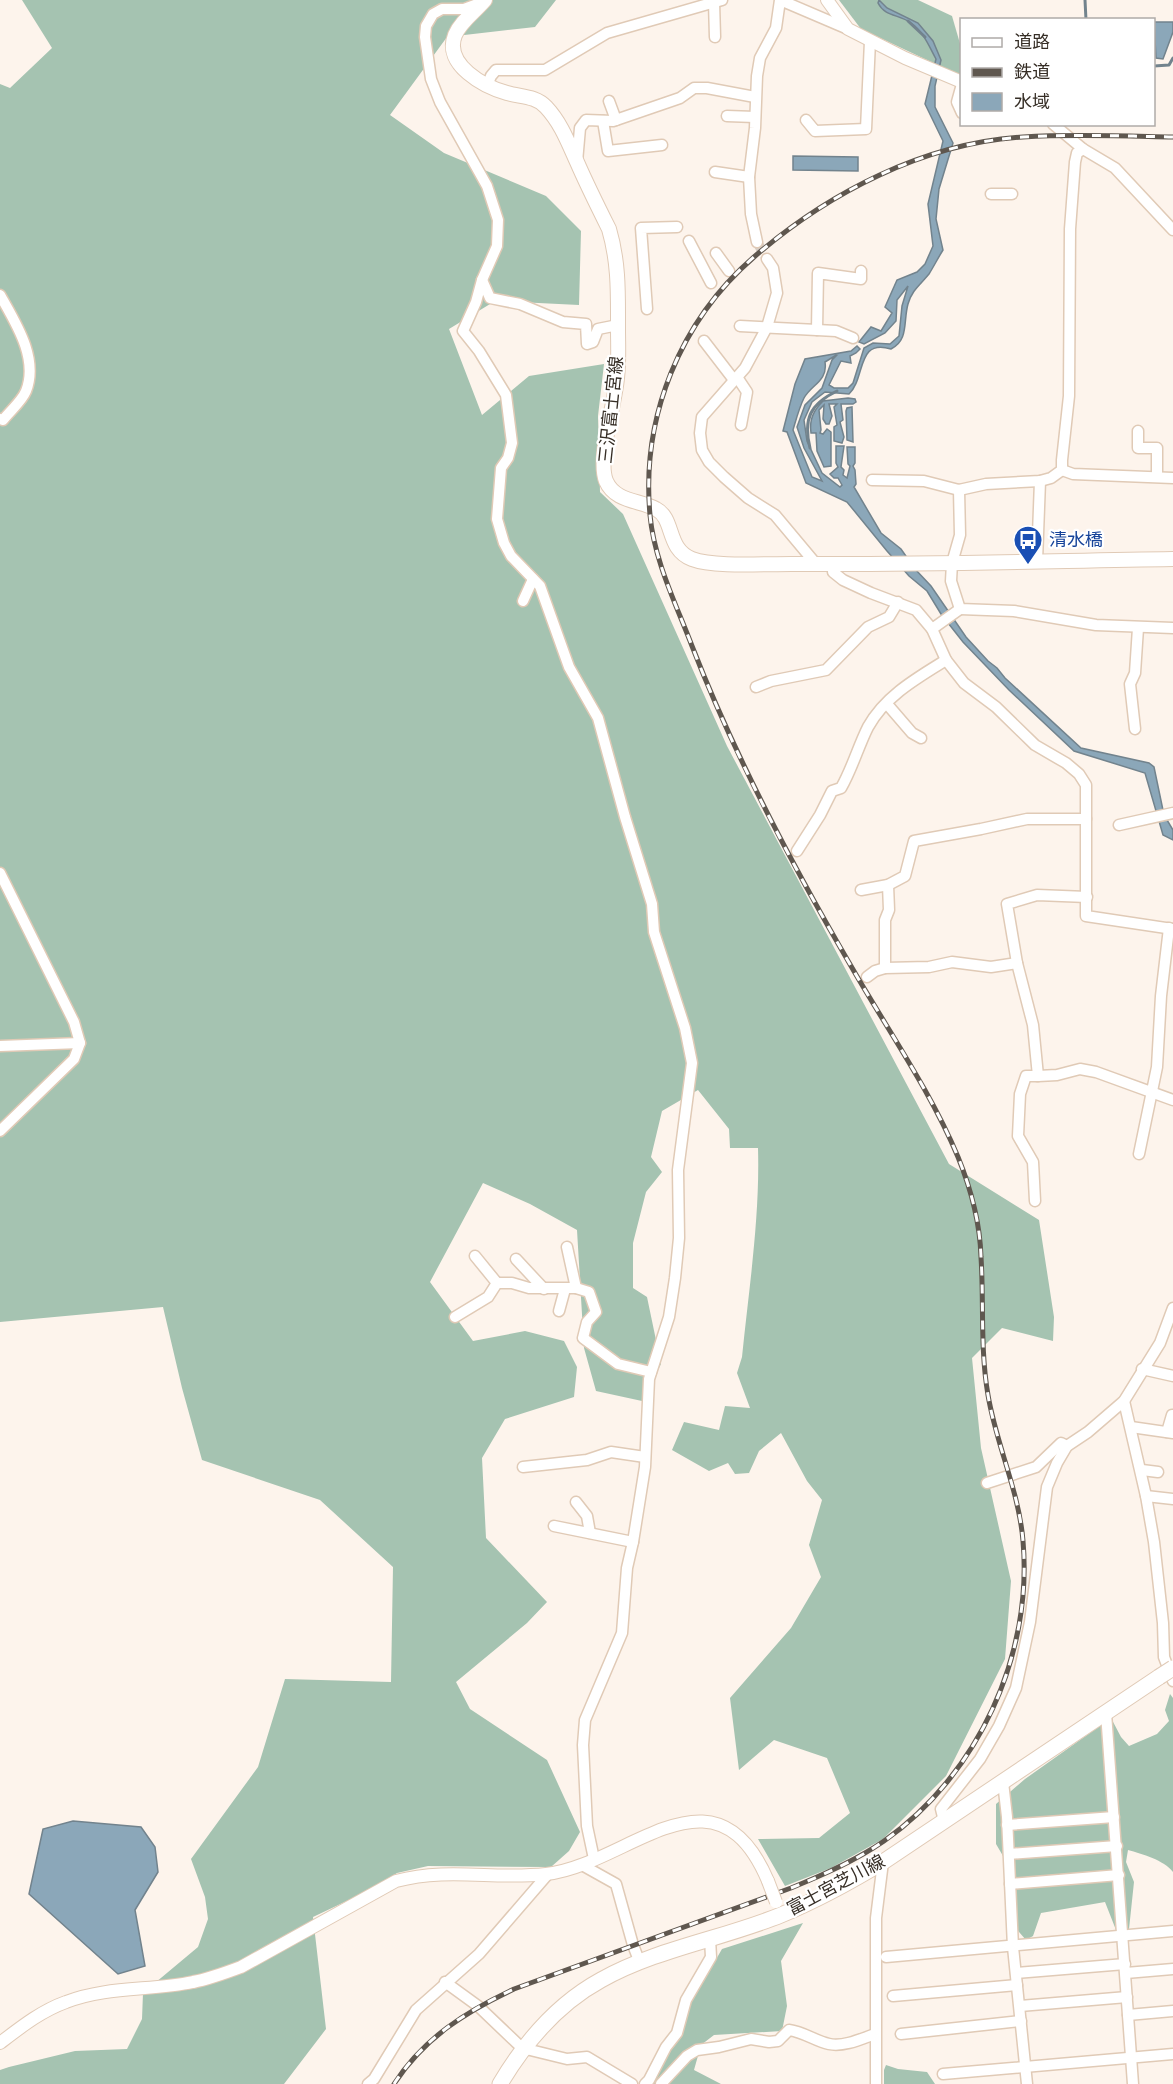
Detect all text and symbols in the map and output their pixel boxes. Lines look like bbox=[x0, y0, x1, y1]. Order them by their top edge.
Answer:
legend bbox=[960, 18, 1155, 126]
text: 道路 bbox=[1014, 31, 1050, 52]
text: 鉄道 bbox=[1014, 61, 1050, 82]
text: 水域 bbox=[1014, 91, 1050, 112]
street label: 三沢富士宮線 bbox=[594, 355, 627, 465]
bus stop icon: 清水橋 bbox=[1012, 524, 1044, 566]
place label: 清水橋 bbox=[1049, 529, 1103, 550]
street label: 富士宮芝川線 bbox=[783, 1850, 888, 1919]

